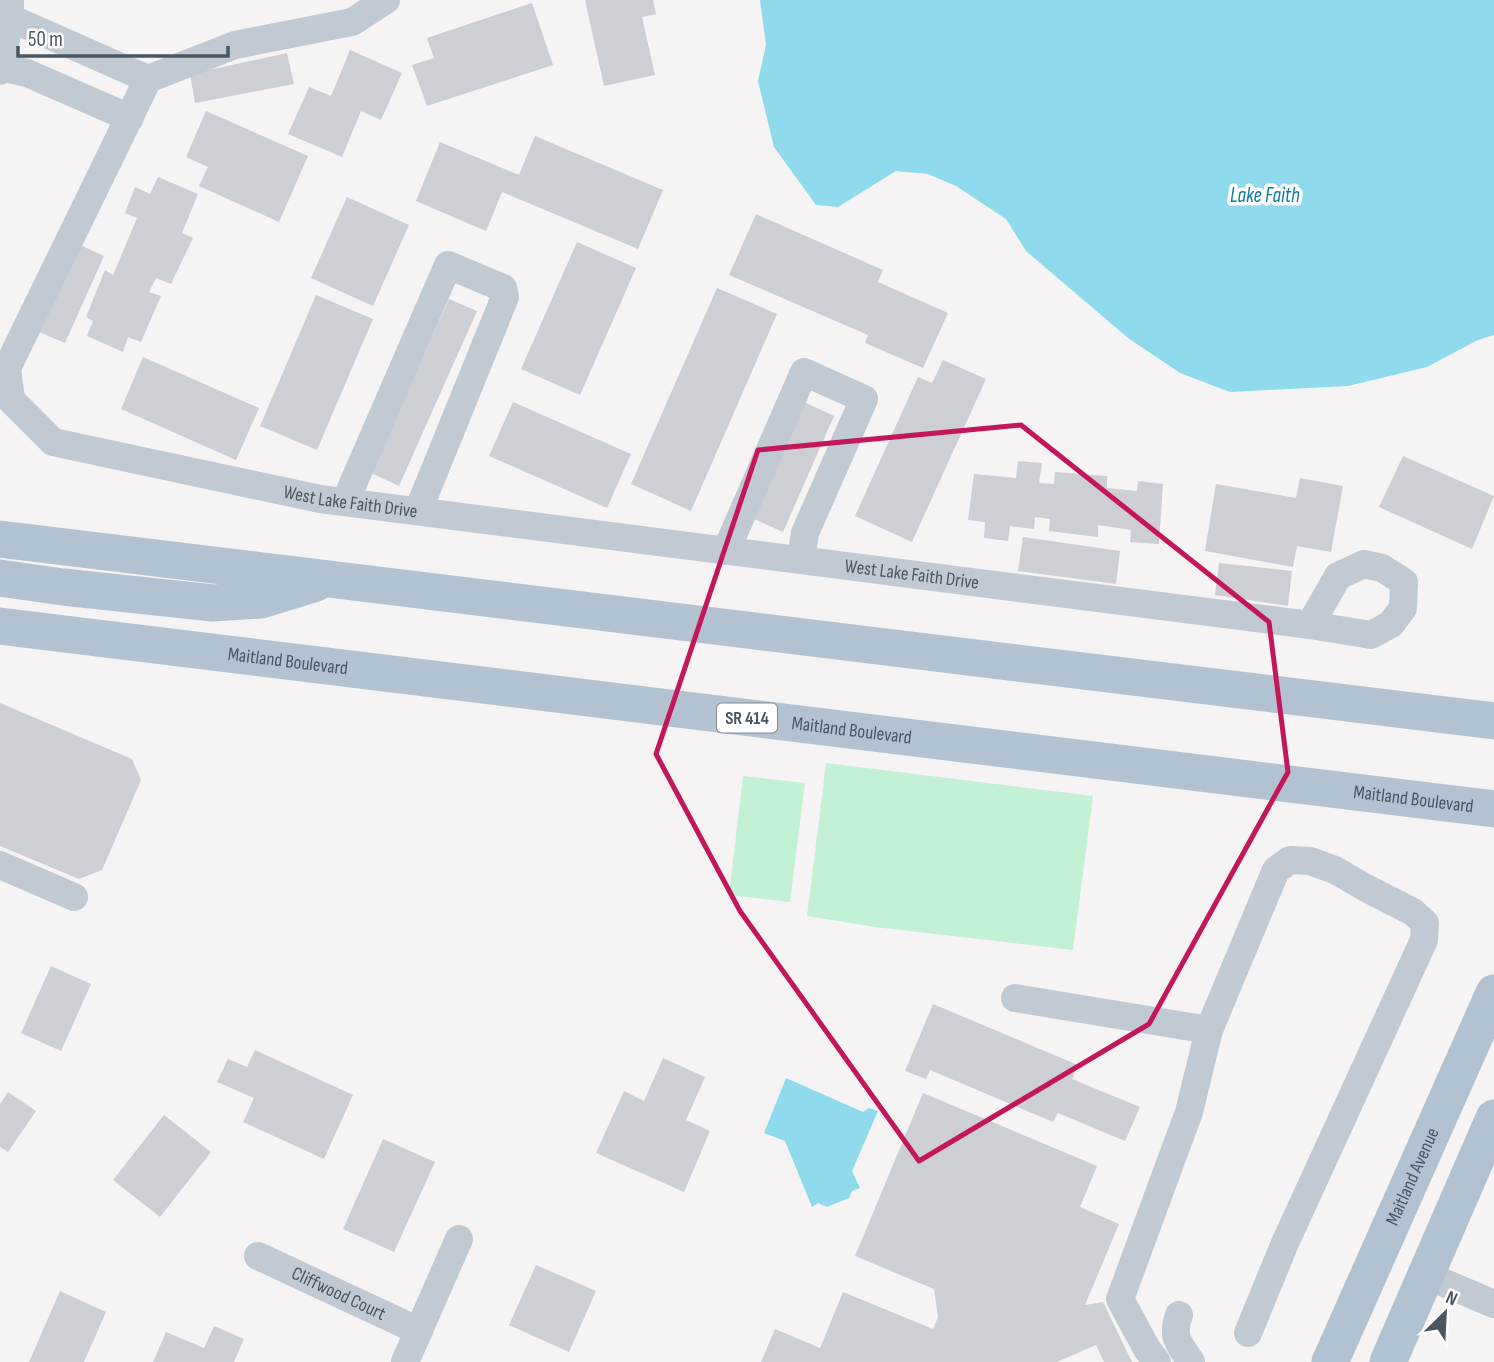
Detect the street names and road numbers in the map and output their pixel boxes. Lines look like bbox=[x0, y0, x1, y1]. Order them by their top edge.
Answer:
street label: West Lake Faith Drive bbox=[281, 480, 419, 523]
street label: West Lake Faith Drive bbox=[843, 554, 980, 594]
street label: Maitland Boulevard bbox=[226, 642, 349, 680]
road number: SR 414 bbox=[717, 704, 777, 732]
street label: Maitland Boulevard bbox=[790, 712, 913, 749]
street label: Maitland Boulevard bbox=[1352, 780, 1475, 818]
street label: Maitland Avenue bbox=[1381, 1124, 1444, 1229]
street label: Cliffwood Court bbox=[288, 1262, 390, 1325]

